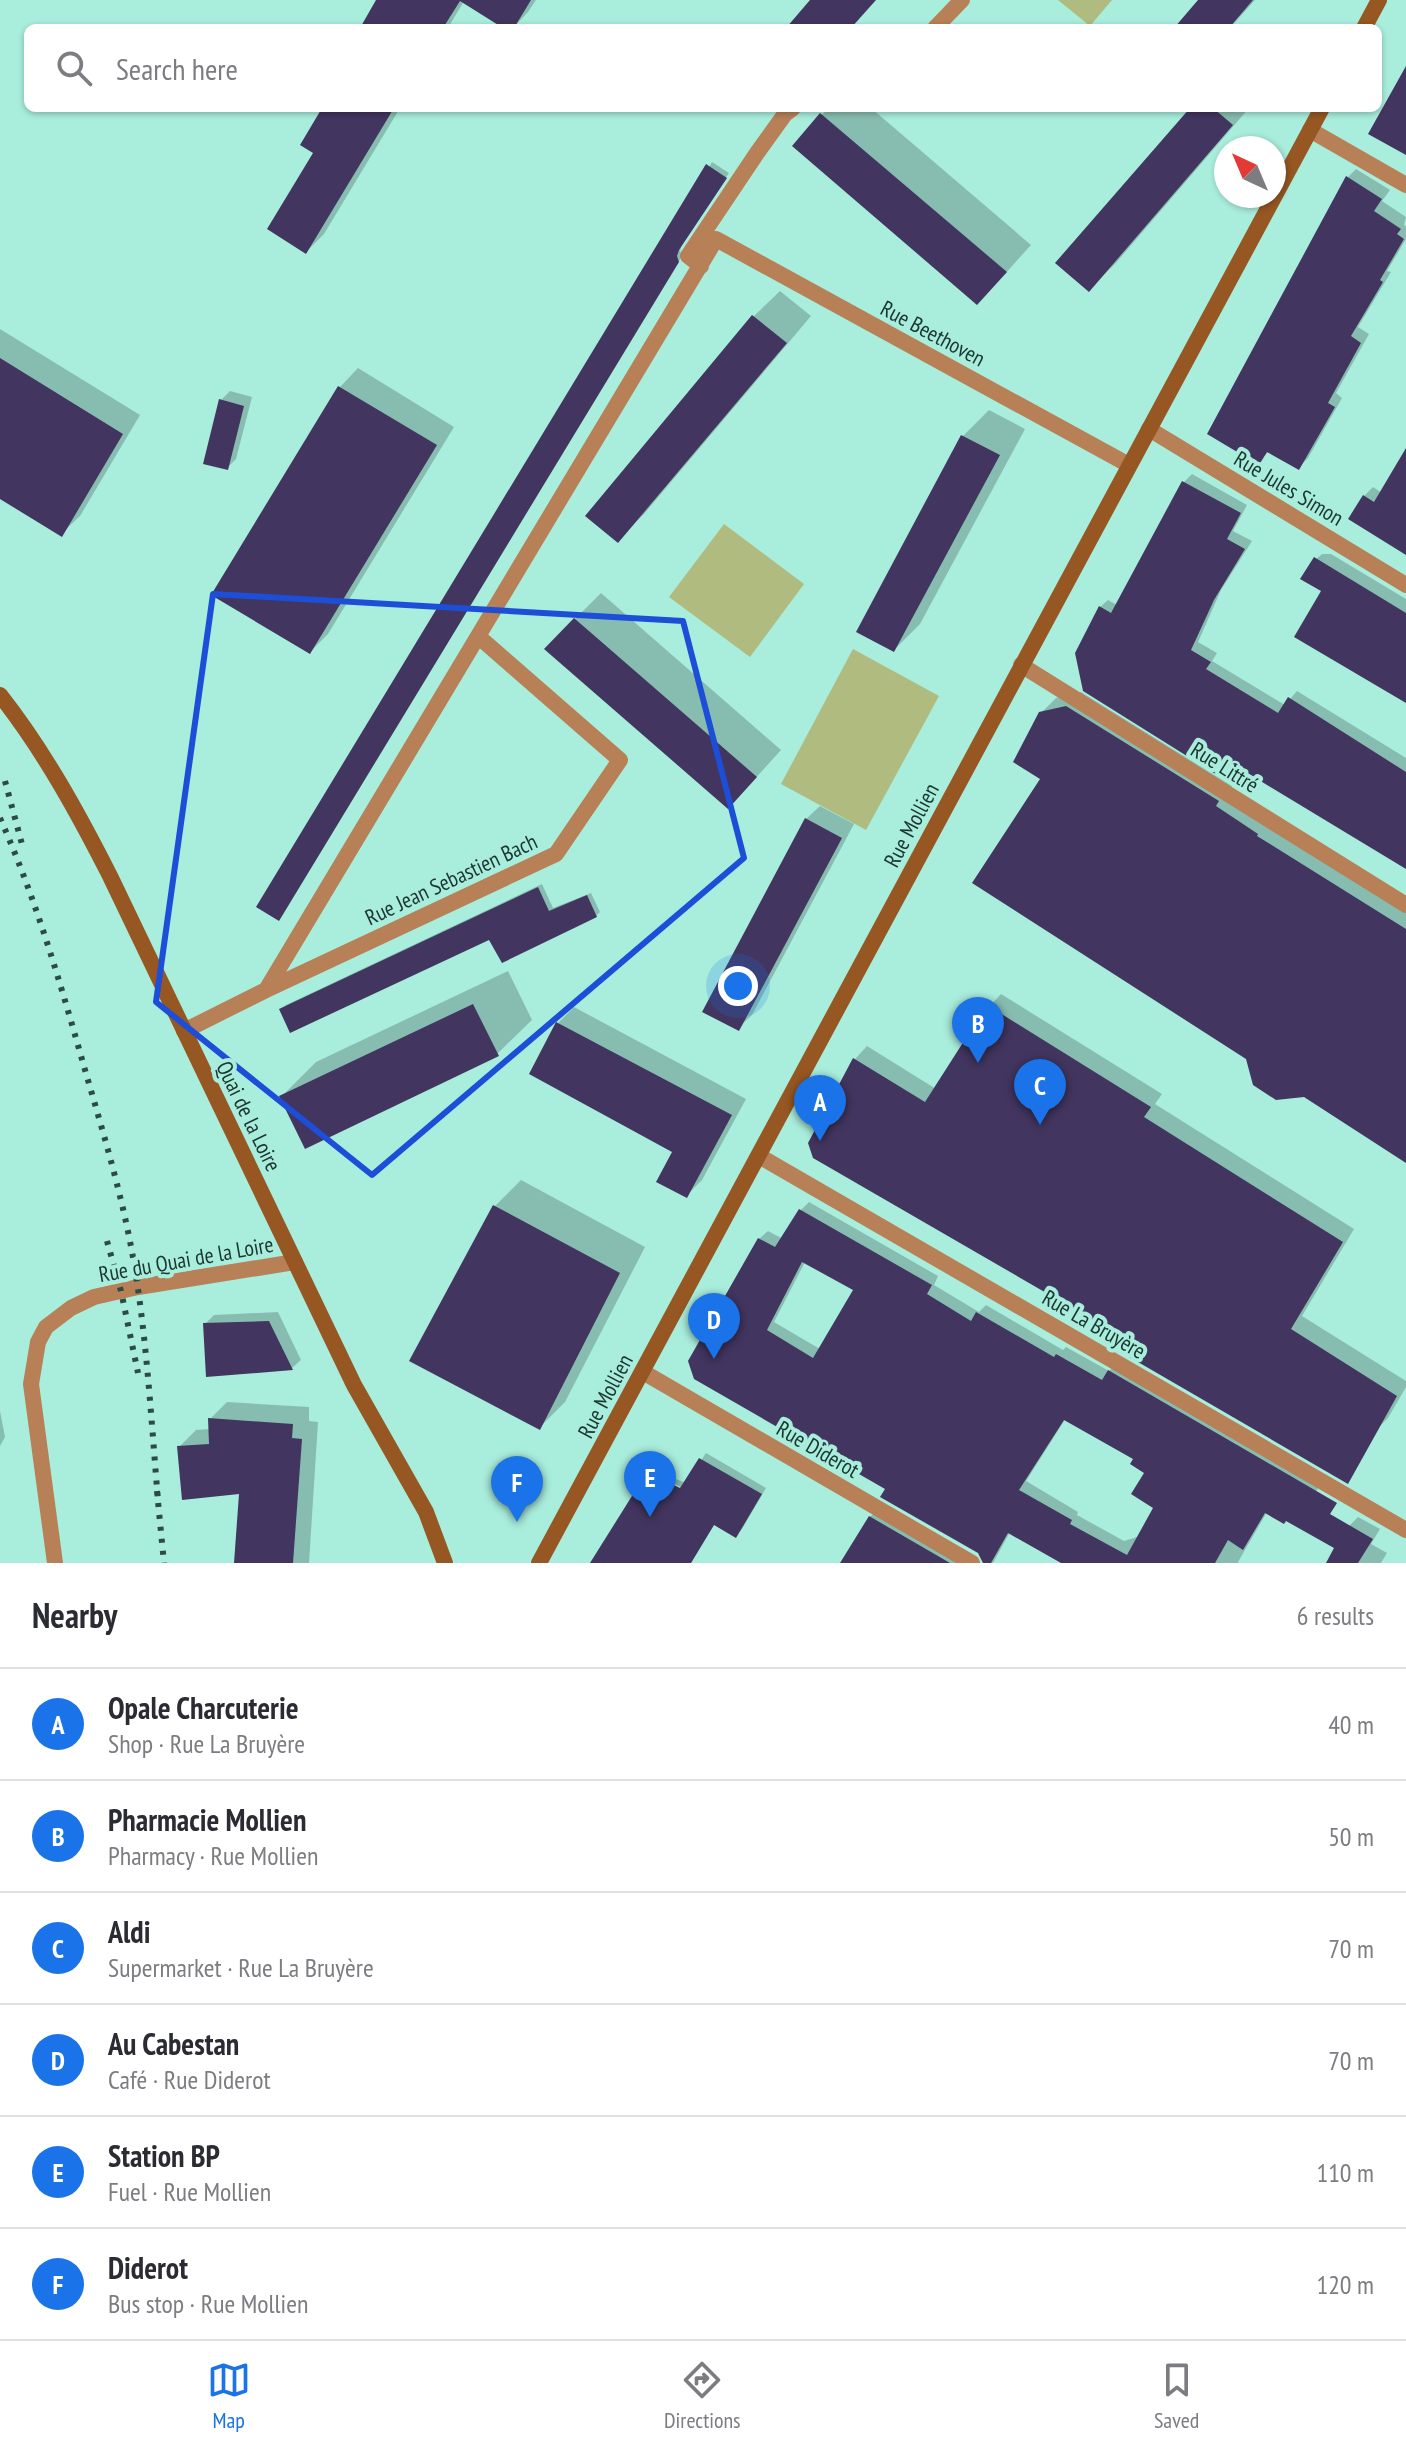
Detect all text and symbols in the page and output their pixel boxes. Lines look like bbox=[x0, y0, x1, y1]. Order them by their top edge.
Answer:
search box bbox=[24, 24, 1382, 112]
icon: search bbox=[52, 46, 96, 90]
text: Search here bbox=[116, 49, 238, 88]
north arrow bbox=[1214, 136, 1286, 208]
street label: Rue Beethoven bbox=[876, 294, 990, 372]
street label: Rue Jules Simon bbox=[1229, 444, 1349, 532]
street label: Rue Littré bbox=[1186, 735, 1264, 799]
street label: Rue Mollien bbox=[877, 778, 945, 872]
street label: Rue Jean Sebastien Bach bbox=[361, 827, 541, 931]
your location bbox=[718, 966, 758, 1006]
pin: B bbox=[952, 997, 1004, 1063]
street label: Quai de la Loire bbox=[210, 1056, 288, 1176]
pin: C bbox=[1014, 1059, 1066, 1125]
pin: A bbox=[794, 1075, 846, 1141]
street label: Rue du Quai de la Loire bbox=[96, 1230, 276, 1288]
street label: Rue La Bruyère bbox=[1037, 1283, 1151, 1365]
pin: D bbox=[688, 1293, 740, 1359]
street label: Rue Mollien bbox=[571, 1349, 639, 1443]
street label: Rue Diderot bbox=[772, 1414, 864, 1484]
pin: E bbox=[624, 1451, 676, 1517]
pin: F bbox=[491, 1456, 543, 1522]
text: Nearby bbox=[32, 1593, 117, 1637]
text: 6 results bbox=[1297, 1599, 1374, 1632]
text: Opale Charcuterie bbox=[108, 1688, 299, 1727]
text: A bbox=[51, 1708, 65, 1741]
text: 40 m bbox=[1328, 1708, 1374, 1741]
text: Shop · Rue La Bruyère bbox=[108, 1727, 305, 1760]
text: Pharmacie Mollien bbox=[108, 1800, 306, 1839]
text: B bbox=[52, 1820, 64, 1853]
text: 50 m bbox=[1328, 1820, 1374, 1853]
text: Pharmacy · Rue Mollien bbox=[108, 1839, 318, 1872]
text: Aldi bbox=[108, 1912, 150, 1951]
text: C bbox=[52, 1932, 64, 1965]
text: 70 m bbox=[1328, 1932, 1374, 1965]
text: Supermarket · Rue La Bruyère bbox=[108, 1951, 374, 1984]
text: Au Cabestan bbox=[108, 2024, 239, 2063]
text: D bbox=[51, 2044, 65, 2077]
text: 70 m bbox=[1328, 2044, 1374, 2077]
text: Café · Rue Diderot bbox=[108, 2063, 271, 2096]
text: Station BP bbox=[108, 2136, 220, 2175]
text: E bbox=[52, 2156, 64, 2189]
text: 110 m bbox=[1316, 2156, 1374, 2189]
text: Fuel · Rue Mollien bbox=[108, 2175, 271, 2208]
text: Diderot bbox=[108, 2248, 188, 2287]
text: F bbox=[53, 2268, 63, 2301]
text: 120 m bbox=[1316, 2268, 1374, 2301]
text: Bus stop · Rue Mollien bbox=[108, 2287, 308, 2320]
tab: Map bbox=[207, 2358, 251, 2434]
tab: Directions bbox=[664, 2358, 741, 2434]
tab: Saved bbox=[1154, 2358, 1199, 2434]

